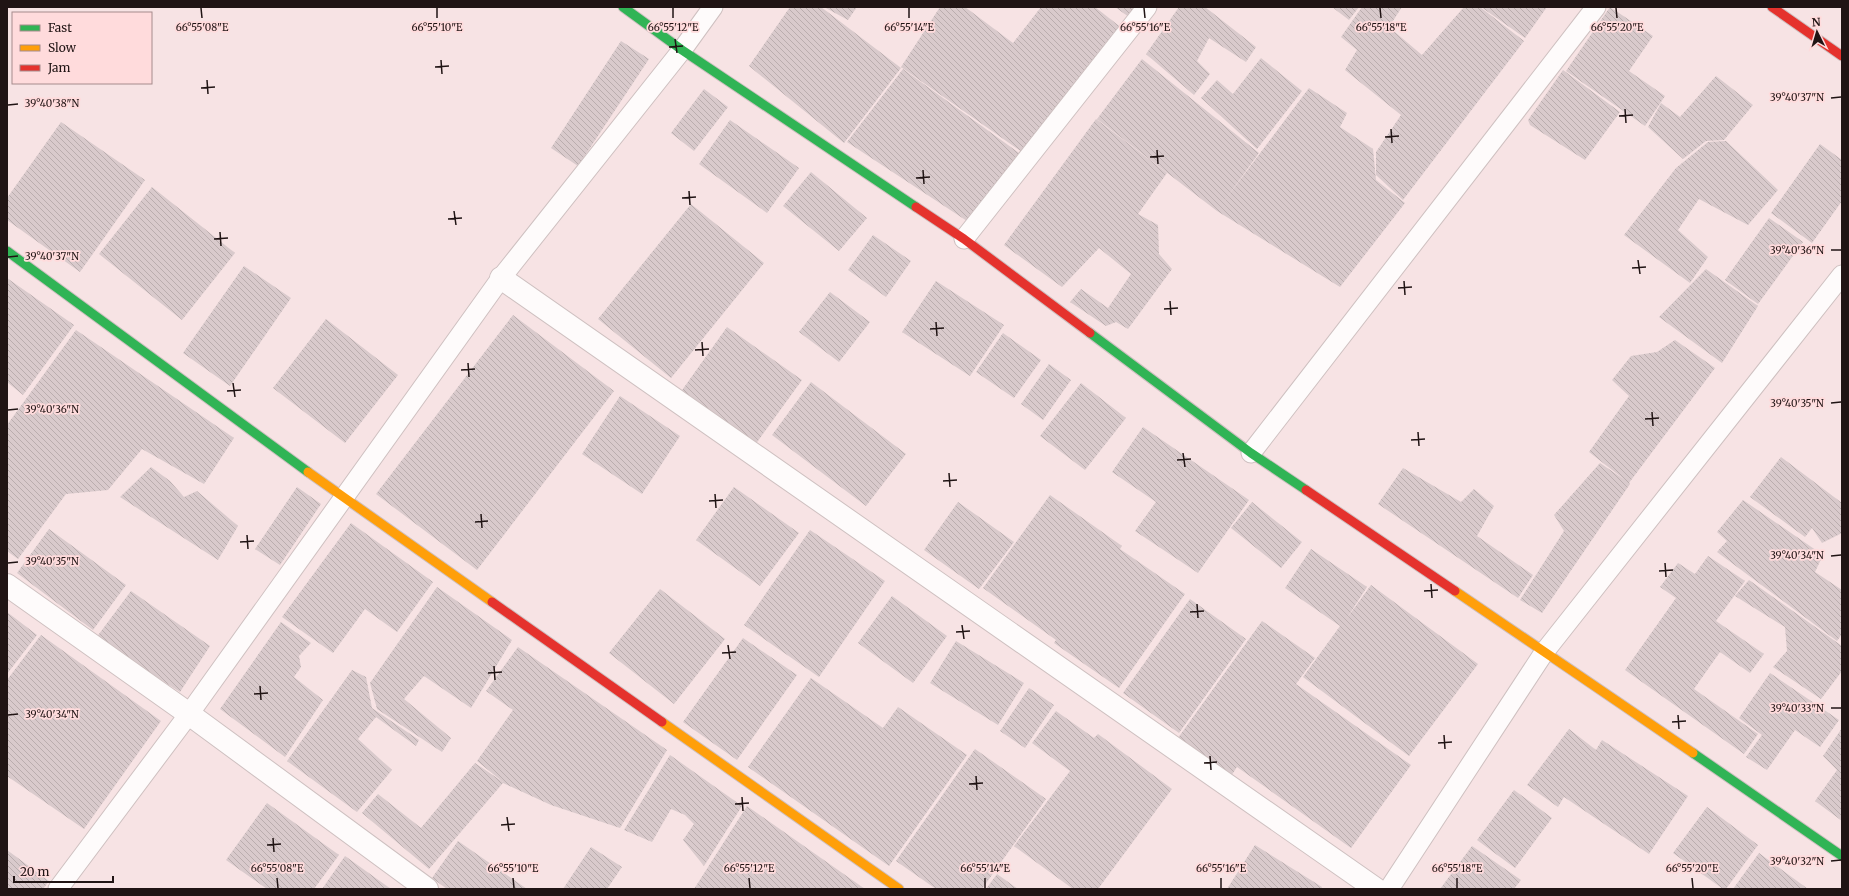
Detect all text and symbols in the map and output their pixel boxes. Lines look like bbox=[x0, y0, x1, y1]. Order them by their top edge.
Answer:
legend bbox=[12, 12, 152, 84]
north arrow bbox=[1797, 12, 1837, 52]
text: N bbox=[1811, 15, 1821, 29]
text: Fast bbox=[48, 20, 72, 35]
text: 66°55'08"E bbox=[176, 21, 229, 34]
text: 66°55'10"E bbox=[412, 21, 463, 34]
text: 66°55'12"E bbox=[648, 21, 699, 34]
text: 66°55'14"E bbox=[884, 21, 934, 34]
text: 66°55'16"E bbox=[1120, 21, 1171, 34]
text: 66°55'18"E bbox=[1356, 21, 1407, 34]
text: 66°55'20"E bbox=[1591, 21, 1644, 34]
text: Slow bbox=[48, 40, 77, 55]
text: Jam bbox=[47, 60, 71, 75]
text: 39°40'37"N bbox=[1770, 91, 1824, 104]
text: 39°40'38"N bbox=[25, 97, 79, 110]
text: 39°40'36"N bbox=[1770, 244, 1824, 257]
text: 39°40'37"N bbox=[25, 250, 79, 263]
text: 39°40'35"N bbox=[1770, 397, 1824, 410]
text: 39°40'36"N bbox=[25, 403, 79, 416]
text: 39°40'34"N bbox=[1770, 549, 1824, 562]
text: 39°40'35"N bbox=[25, 555, 79, 568]
text: 39°40'33"N bbox=[1770, 702, 1824, 715]
text: 39°40'34"N bbox=[25, 708, 79, 721]
text: 39°40'32"N bbox=[1770, 855, 1824, 868]
scale bar bbox=[14, 858, 113, 884]
text: 66°55'08"E bbox=[251, 862, 304, 875]
text: 66°55'10"E bbox=[488, 862, 539, 875]
text: 66°55'12"E bbox=[724, 862, 775, 875]
text: 66°55'14"E bbox=[960, 862, 1010, 875]
text: 66°55'16"E bbox=[1196, 862, 1247, 875]
text: 66°55'18"E bbox=[1432, 862, 1483, 875]
text: 66°55'20"E bbox=[1666, 862, 1719, 875]
text: 20 m bbox=[20, 864, 49, 879]

